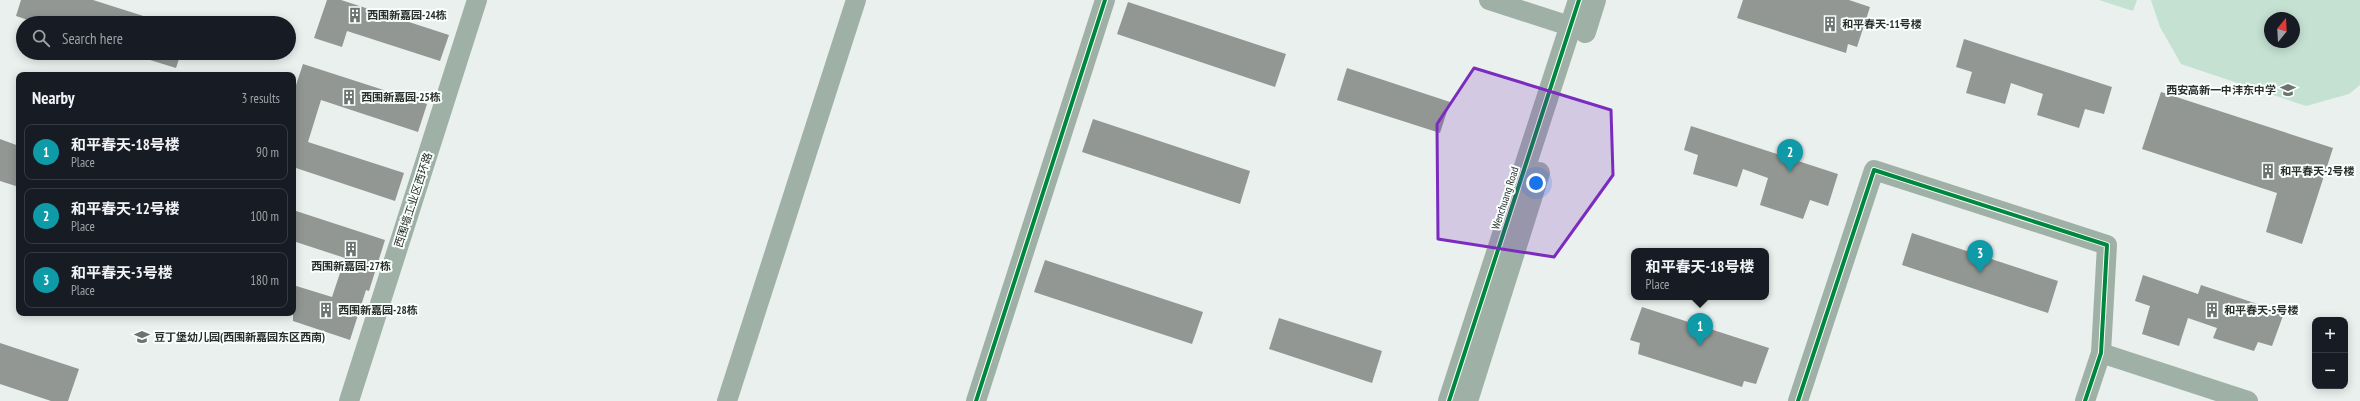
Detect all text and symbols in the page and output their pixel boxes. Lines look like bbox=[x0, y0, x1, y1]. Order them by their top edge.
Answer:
building icon: 西围新嘉园-24栋 bbox=[346, 6, 364, 24]
place label: 西围新嘉园-24栋 bbox=[367, 8, 447, 22]
north arrow bbox=[2264, 12, 2300, 48]
building icon: 和平春天-11号楼 bbox=[1821, 15, 1839, 33]
search box bbox=[16, 16, 296, 60]
place label: 和平春天-11号楼 bbox=[1842, 17, 1922, 31]
icon: search bbox=[30, 27, 52, 49]
text: Search here bbox=[62, 29, 123, 48]
school or university icon: 西安高新一中沣东中学 bbox=[2279, 81, 2297, 99]
place label: 西安高新一中沣东中学 bbox=[2166, 83, 2276, 97]
text: Nearby bbox=[32, 87, 75, 109]
building icon: 西围新嘉园-25栋 bbox=[340, 88, 358, 106]
text: 3 results bbox=[241, 90, 280, 107]
place label: 西围新嘉园-25栋 bbox=[361, 90, 441, 104]
text: 和平春天-18号楼 bbox=[71, 135, 180, 154]
pin: 2 bbox=[1777, 139, 1803, 172]
text: 1 bbox=[43, 144, 49, 161]
text: 90 m bbox=[256, 144, 279, 161]
street label: 西围墙工业区西环路 bbox=[391, 151, 435, 249]
text: Place bbox=[71, 154, 95, 171]
building icon: 和平春天-2号楼 bbox=[2259, 162, 2277, 180]
place label: 和平春天-2号楼 bbox=[2280, 164, 2355, 178]
street label: Wenchuang Road bbox=[1488, 165, 1522, 231]
your location bbox=[1526, 173, 1546, 193]
text: 和平春天-12号楼 bbox=[71, 199, 180, 218]
text: 2 bbox=[43, 208, 49, 225]
text: 100 m bbox=[250, 208, 279, 225]
text: Place bbox=[71, 218, 95, 235]
building icon: 西围新嘉园-27栋 bbox=[342, 240, 360, 258]
pin: 3 bbox=[1967, 240, 1993, 273]
popup bbox=[1631, 248, 1769, 300]
text: 和平春天-18号楼 bbox=[1646, 257, 1754, 276]
place label: 西围新嘉园-27栋 bbox=[311, 259, 391, 273]
text: 和平春天-3号楼 bbox=[71, 263, 173, 282]
text: 3 bbox=[43, 272, 49, 289]
text: 180 m bbox=[250, 272, 279, 289]
text: Place bbox=[1646, 276, 1669, 293]
text: Place bbox=[71, 282, 95, 299]
building icon: 西围新嘉园-28栋 bbox=[317, 301, 335, 319]
building icon: 和平春天-5号楼 bbox=[2203, 301, 2221, 319]
place label: 西围新嘉园-28栋 bbox=[338, 303, 418, 317]
place label: 和平春天-5号楼 bbox=[2224, 303, 2299, 317]
pin: 1 bbox=[1687, 313, 1713, 346]
map controls bbox=[2312, 317, 2348, 389]
button: + bbox=[2312, 317, 2348, 353]
school or university icon: 豆丁堡幼儿园(西围新嘉园东区西南) bbox=[133, 328, 151, 346]
place label: 豆丁堡幼儿园(西围新嘉园东区西南) bbox=[154, 330, 325, 344]
button: − bbox=[2312, 353, 2348, 389]

